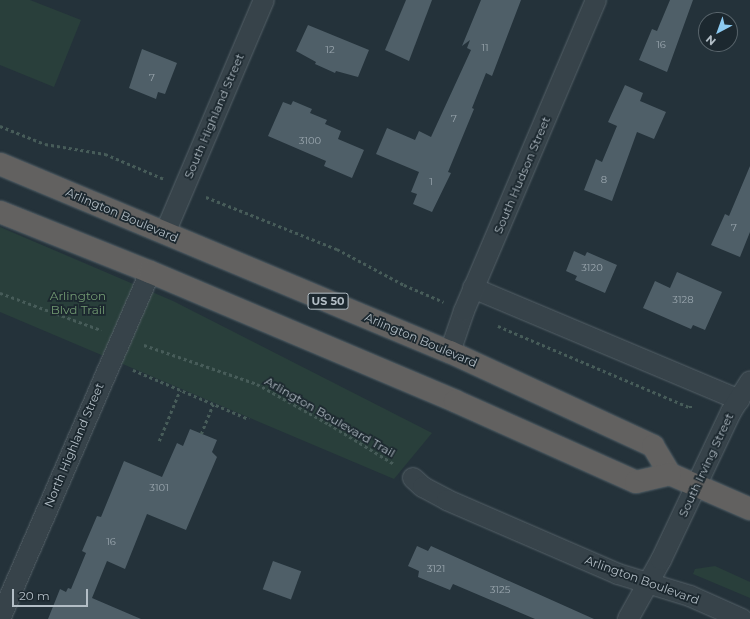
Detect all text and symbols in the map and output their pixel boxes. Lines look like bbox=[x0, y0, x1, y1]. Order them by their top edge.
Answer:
north arrow bbox=[698, 12, 738, 52]
text: N bbox=[703, 32, 719, 49]
house number: 16 bbox=[656, 39, 666, 51]
house number: 11 bbox=[481, 42, 489, 54]
house number: 12 bbox=[325, 44, 335, 56]
street label: South Highland Street bbox=[181, 51, 247, 181]
house number: 7 bbox=[149, 72, 155, 84]
house number: 7 bbox=[451, 113, 457, 125]
street label: South Hudson Street bbox=[491, 114, 553, 236]
house number: 3100 bbox=[299, 135, 321, 147]
house number: 8 bbox=[601, 174, 607, 186]
house number: 1 bbox=[429, 176, 433, 188]
street label: Arlington Boulevard bbox=[64, 185, 180, 245]
house number: 7 bbox=[731, 222, 737, 234]
house number: 3120 bbox=[581, 262, 603, 274]
park label: Arlington Blvd Trail bbox=[50, 289, 106, 317]
road number: US 50 bbox=[307, 292, 349, 310]
house number: 3128 bbox=[672, 294, 694, 306]
street label: Arlington Boulevard bbox=[363, 310, 479, 370]
street label: Arlington Boulevard Trail bbox=[262, 374, 398, 460]
street label: North Highland Street bbox=[41, 381, 107, 509]
street label: South Irving Street bbox=[676, 411, 736, 519]
house number: 3101 bbox=[149, 482, 169, 494]
house number: 16 bbox=[106, 536, 116, 548]
street label: Arlington Boulevard bbox=[583, 553, 701, 607]
house number: 3121 bbox=[427, 563, 445, 575]
scale bar bbox=[14, 581, 90, 607]
house number: 3125 bbox=[490, 584, 510, 596]
text: 20 m bbox=[19, 588, 50, 603]

